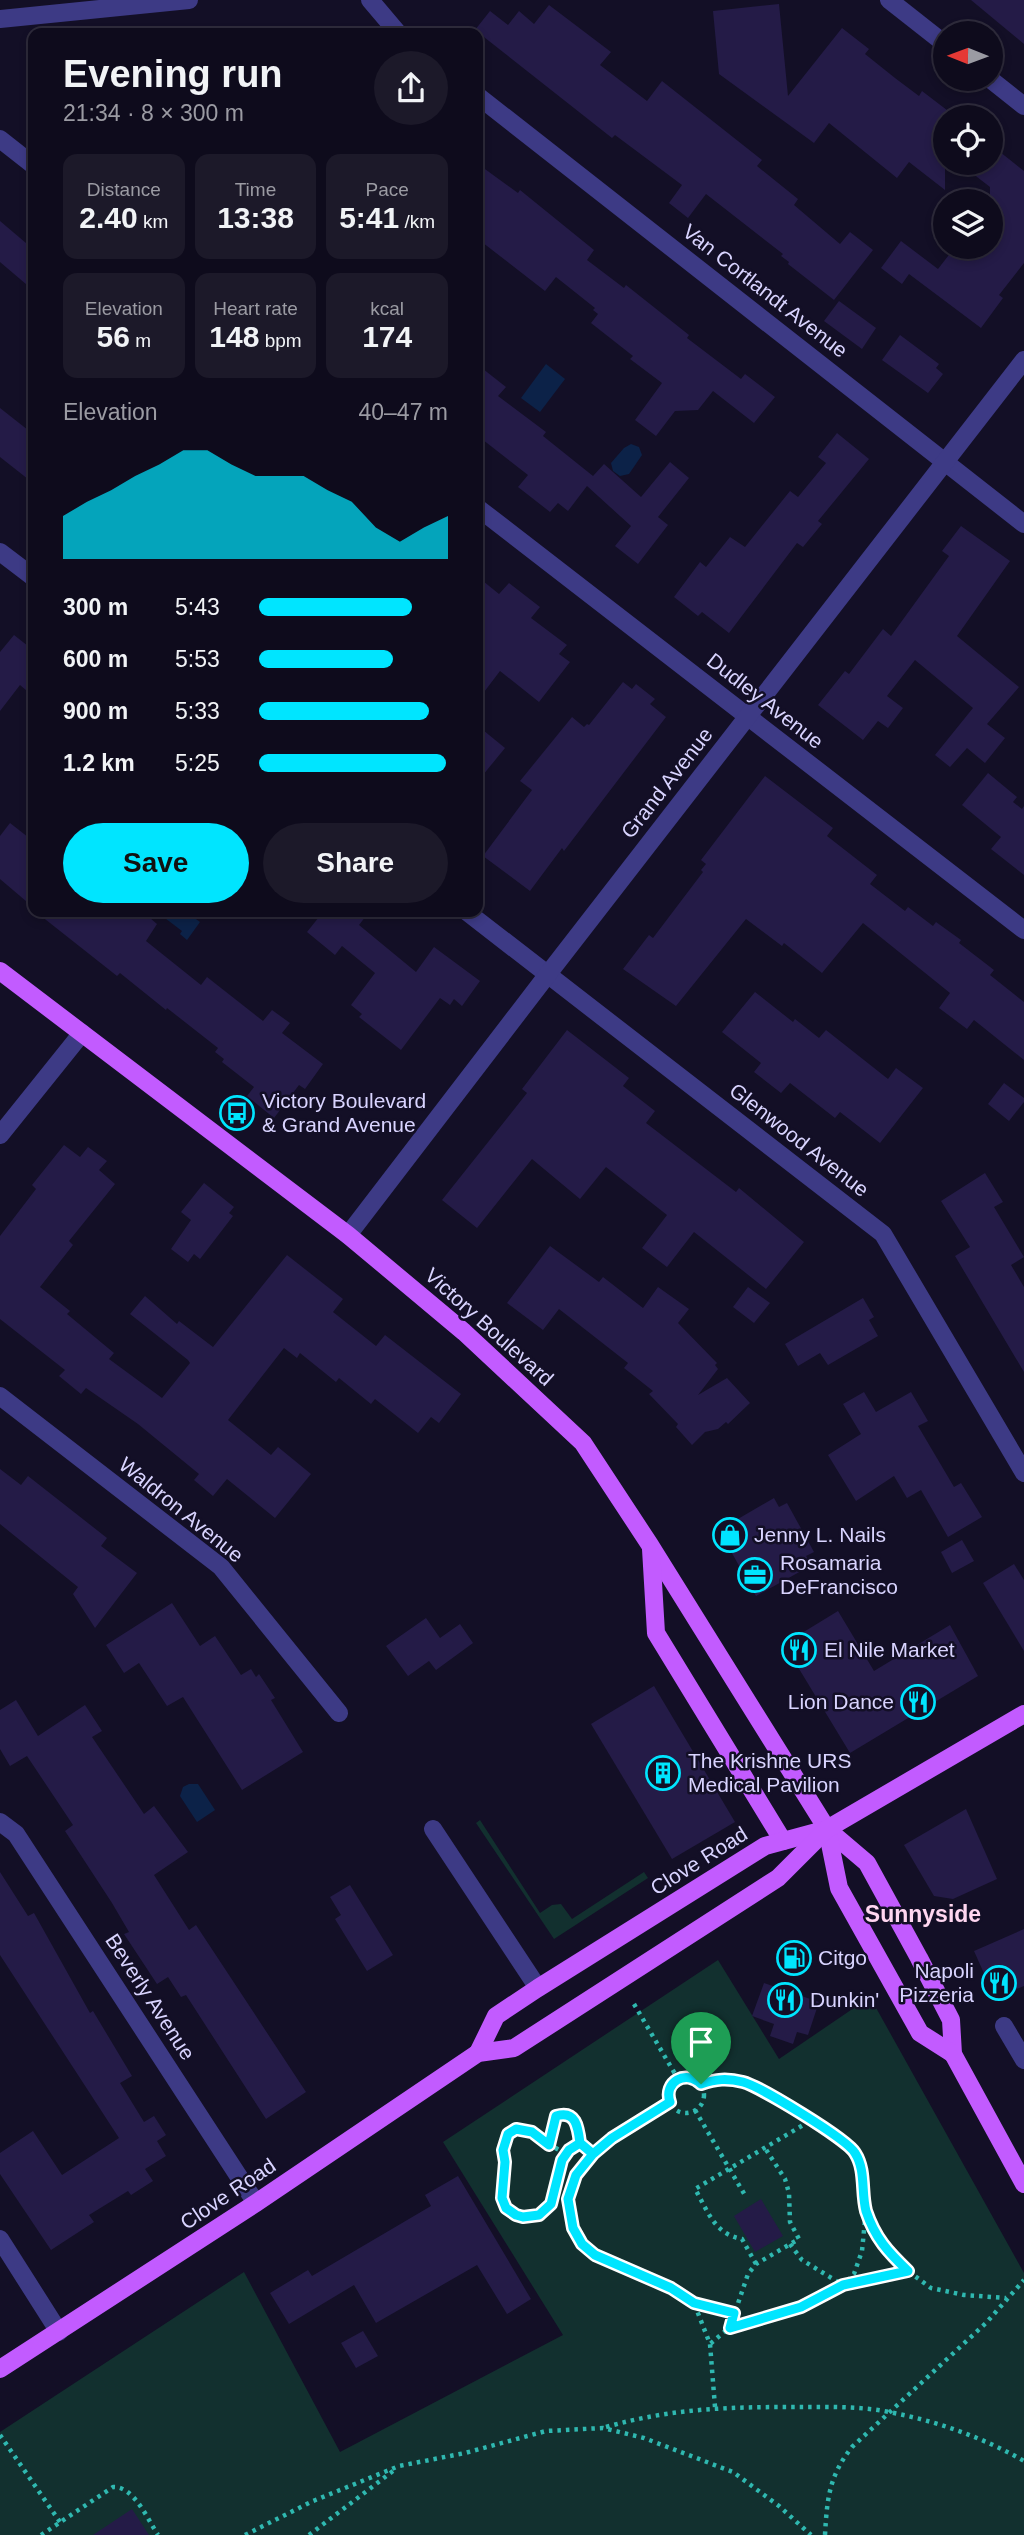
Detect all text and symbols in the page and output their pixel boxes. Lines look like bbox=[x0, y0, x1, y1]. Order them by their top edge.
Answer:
north arrow bbox=[933, 21, 1003, 91]
map controls bbox=[933, 21, 1003, 259]
button: share bbox=[374, 51, 448, 125]
text: Evening run bbox=[63, 53, 283, 95]
text: 21:34 · 8 × 300 m bbox=[63, 100, 244, 126]
button: locate bbox=[933, 105, 1003, 175]
text: Distance bbox=[87, 179, 161, 200]
text: Time bbox=[235, 179, 276, 200]
text: Pace bbox=[366, 179, 409, 200]
button: layers bbox=[933, 189, 1003, 259]
text: 2.40 bbox=[79, 201, 138, 234]
text: 13:38 bbox=[217, 201, 294, 234]
text: 5:41 bbox=[339, 201, 399, 234]
text: km bbox=[138, 211, 168, 232]
text: /km bbox=[399, 211, 435, 232]
street label: Van Cortlandt Avenue bbox=[678, 219, 852, 362]
text: Elevation bbox=[85, 298, 163, 319]
text: Heart rate bbox=[213, 298, 298, 319]
text: kcal bbox=[370, 298, 404, 319]
text: 56 bbox=[97, 320, 130, 353]
text: 148 bbox=[209, 320, 259, 353]
text: 174 bbox=[362, 320, 412, 353]
text: m bbox=[130, 330, 151, 351]
text: bpm bbox=[259, 330, 302, 351]
text: Elevation bbox=[63, 399, 158, 425]
text: 40–47 m bbox=[358, 399, 448, 425]
text: 300 m bbox=[63, 594, 128, 620]
text: 5:43 bbox=[175, 594, 220, 620]
text: 600 m bbox=[63, 646, 128, 672]
text: 5:53 bbox=[175, 646, 220, 672]
street label: Dudley Avenue bbox=[703, 648, 828, 753]
text: 900 m bbox=[63, 698, 128, 724]
text: 5:33 bbox=[175, 698, 220, 724]
street label: Grand Avenue bbox=[616, 723, 717, 843]
text: 1.2 km bbox=[63, 750, 135, 776]
text: 5:25 bbox=[175, 750, 220, 776]
button: Save bbox=[63, 823, 249, 903]
button: Share bbox=[263, 823, 448, 903]
street label: Glenwood Avenue bbox=[725, 1078, 873, 1201]
place label: Victory Boulevard & Grand Avenue bbox=[262, 1089, 426, 1136]
bus stop icon: Victory Boulevard & Grand Avenue bbox=[218, 1094, 256, 1132]
street label: Victory Boulevard bbox=[421, 1263, 558, 1390]
street label: Waldron Avenue bbox=[115, 1453, 248, 1567]
shop icon: Jenny L. Nails bbox=[711, 1516, 749, 1554]
place label: Jenny L. Nails bbox=[754, 1523, 886, 1546]
place label: Rosamaria DeFrancisco bbox=[780, 1551, 898, 1598]
office icon: Rosamaria DeFrancisco bbox=[736, 1556, 774, 1594]
restaurant icon: El Nile Market bbox=[780, 1631, 818, 1669]
place label: El Nile Market bbox=[824, 1638, 955, 1661]
restaurant icon: Lion Dance bbox=[899, 1683, 937, 1721]
place label: Lion Dance bbox=[788, 1690, 894, 1713]
place label: The Krishne URS Medical Pavilion bbox=[688, 1749, 851, 1796]
building icon: The Krishne URS Medical Pavilion bbox=[644, 1754, 682, 1792]
street label: Clove Road bbox=[646, 1822, 751, 1899]
district label: Sunnyside bbox=[865, 1901, 981, 1927]
street label: Beverly Avenue bbox=[101, 1929, 200, 2064]
fuel station icon: Citgo bbox=[775, 1939, 813, 1977]
place label: Citgo bbox=[818, 1946, 867, 1969]
place label: Napoli Pizzeria bbox=[899, 1959, 974, 2006]
restaurant icon: Napoli Pizzeria bbox=[980, 1964, 1018, 2002]
restaurant icon: Dunkin' bbox=[766, 1981, 804, 2019]
place label: Dunkin' bbox=[810, 1988, 879, 2011]
pin bbox=[671, 2012, 731, 2084]
icon: arrive bbox=[682, 2023, 720, 2061]
street label: Clove Road bbox=[176, 2153, 280, 2234]

